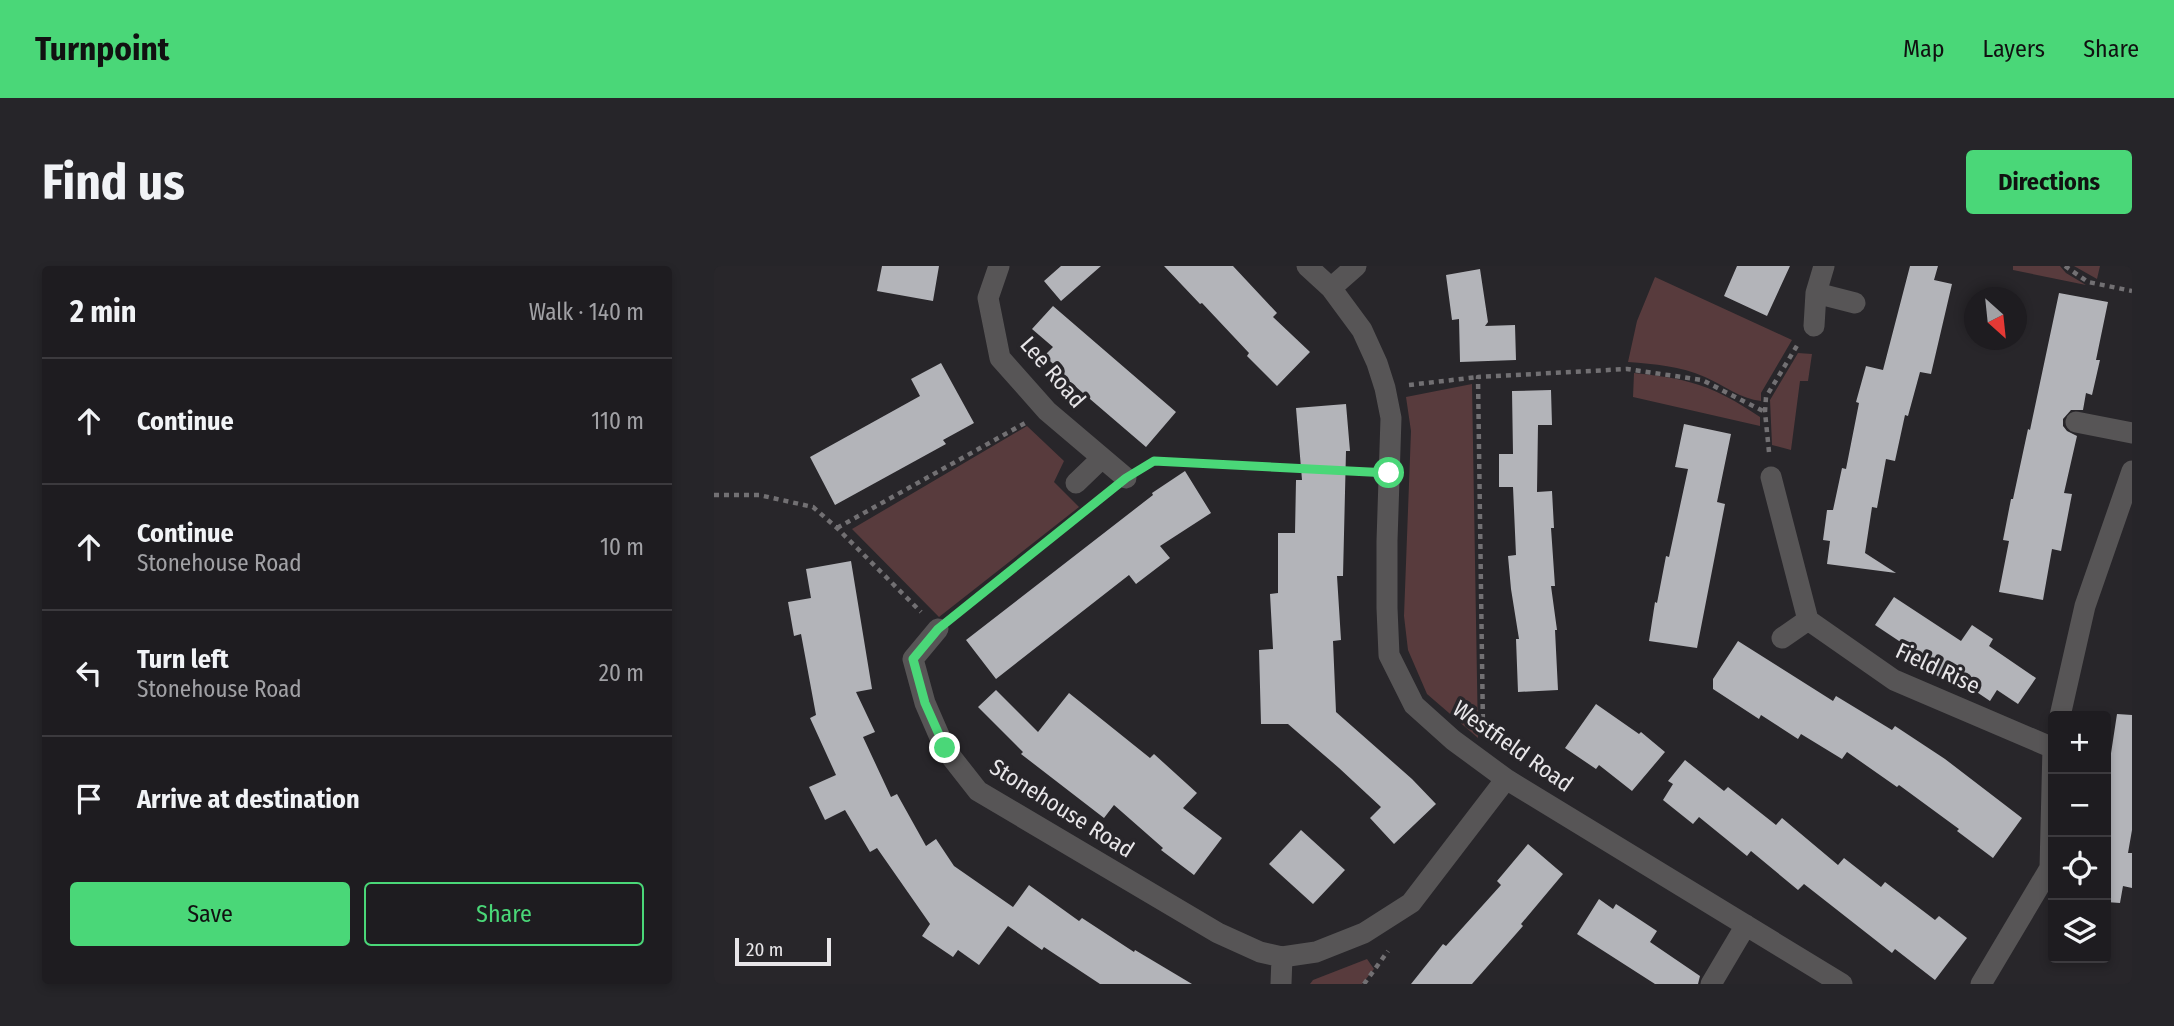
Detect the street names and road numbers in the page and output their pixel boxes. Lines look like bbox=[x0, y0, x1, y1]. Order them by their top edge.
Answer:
street label: Lee Road bbox=[1014, 331, 1092, 413]
street label: Field Rise bbox=[1891, 636, 1985, 700]
street label: Westfield Road bbox=[1447, 694, 1579, 798]
street label: Stonehouse Road bbox=[985, 752, 1139, 864]

